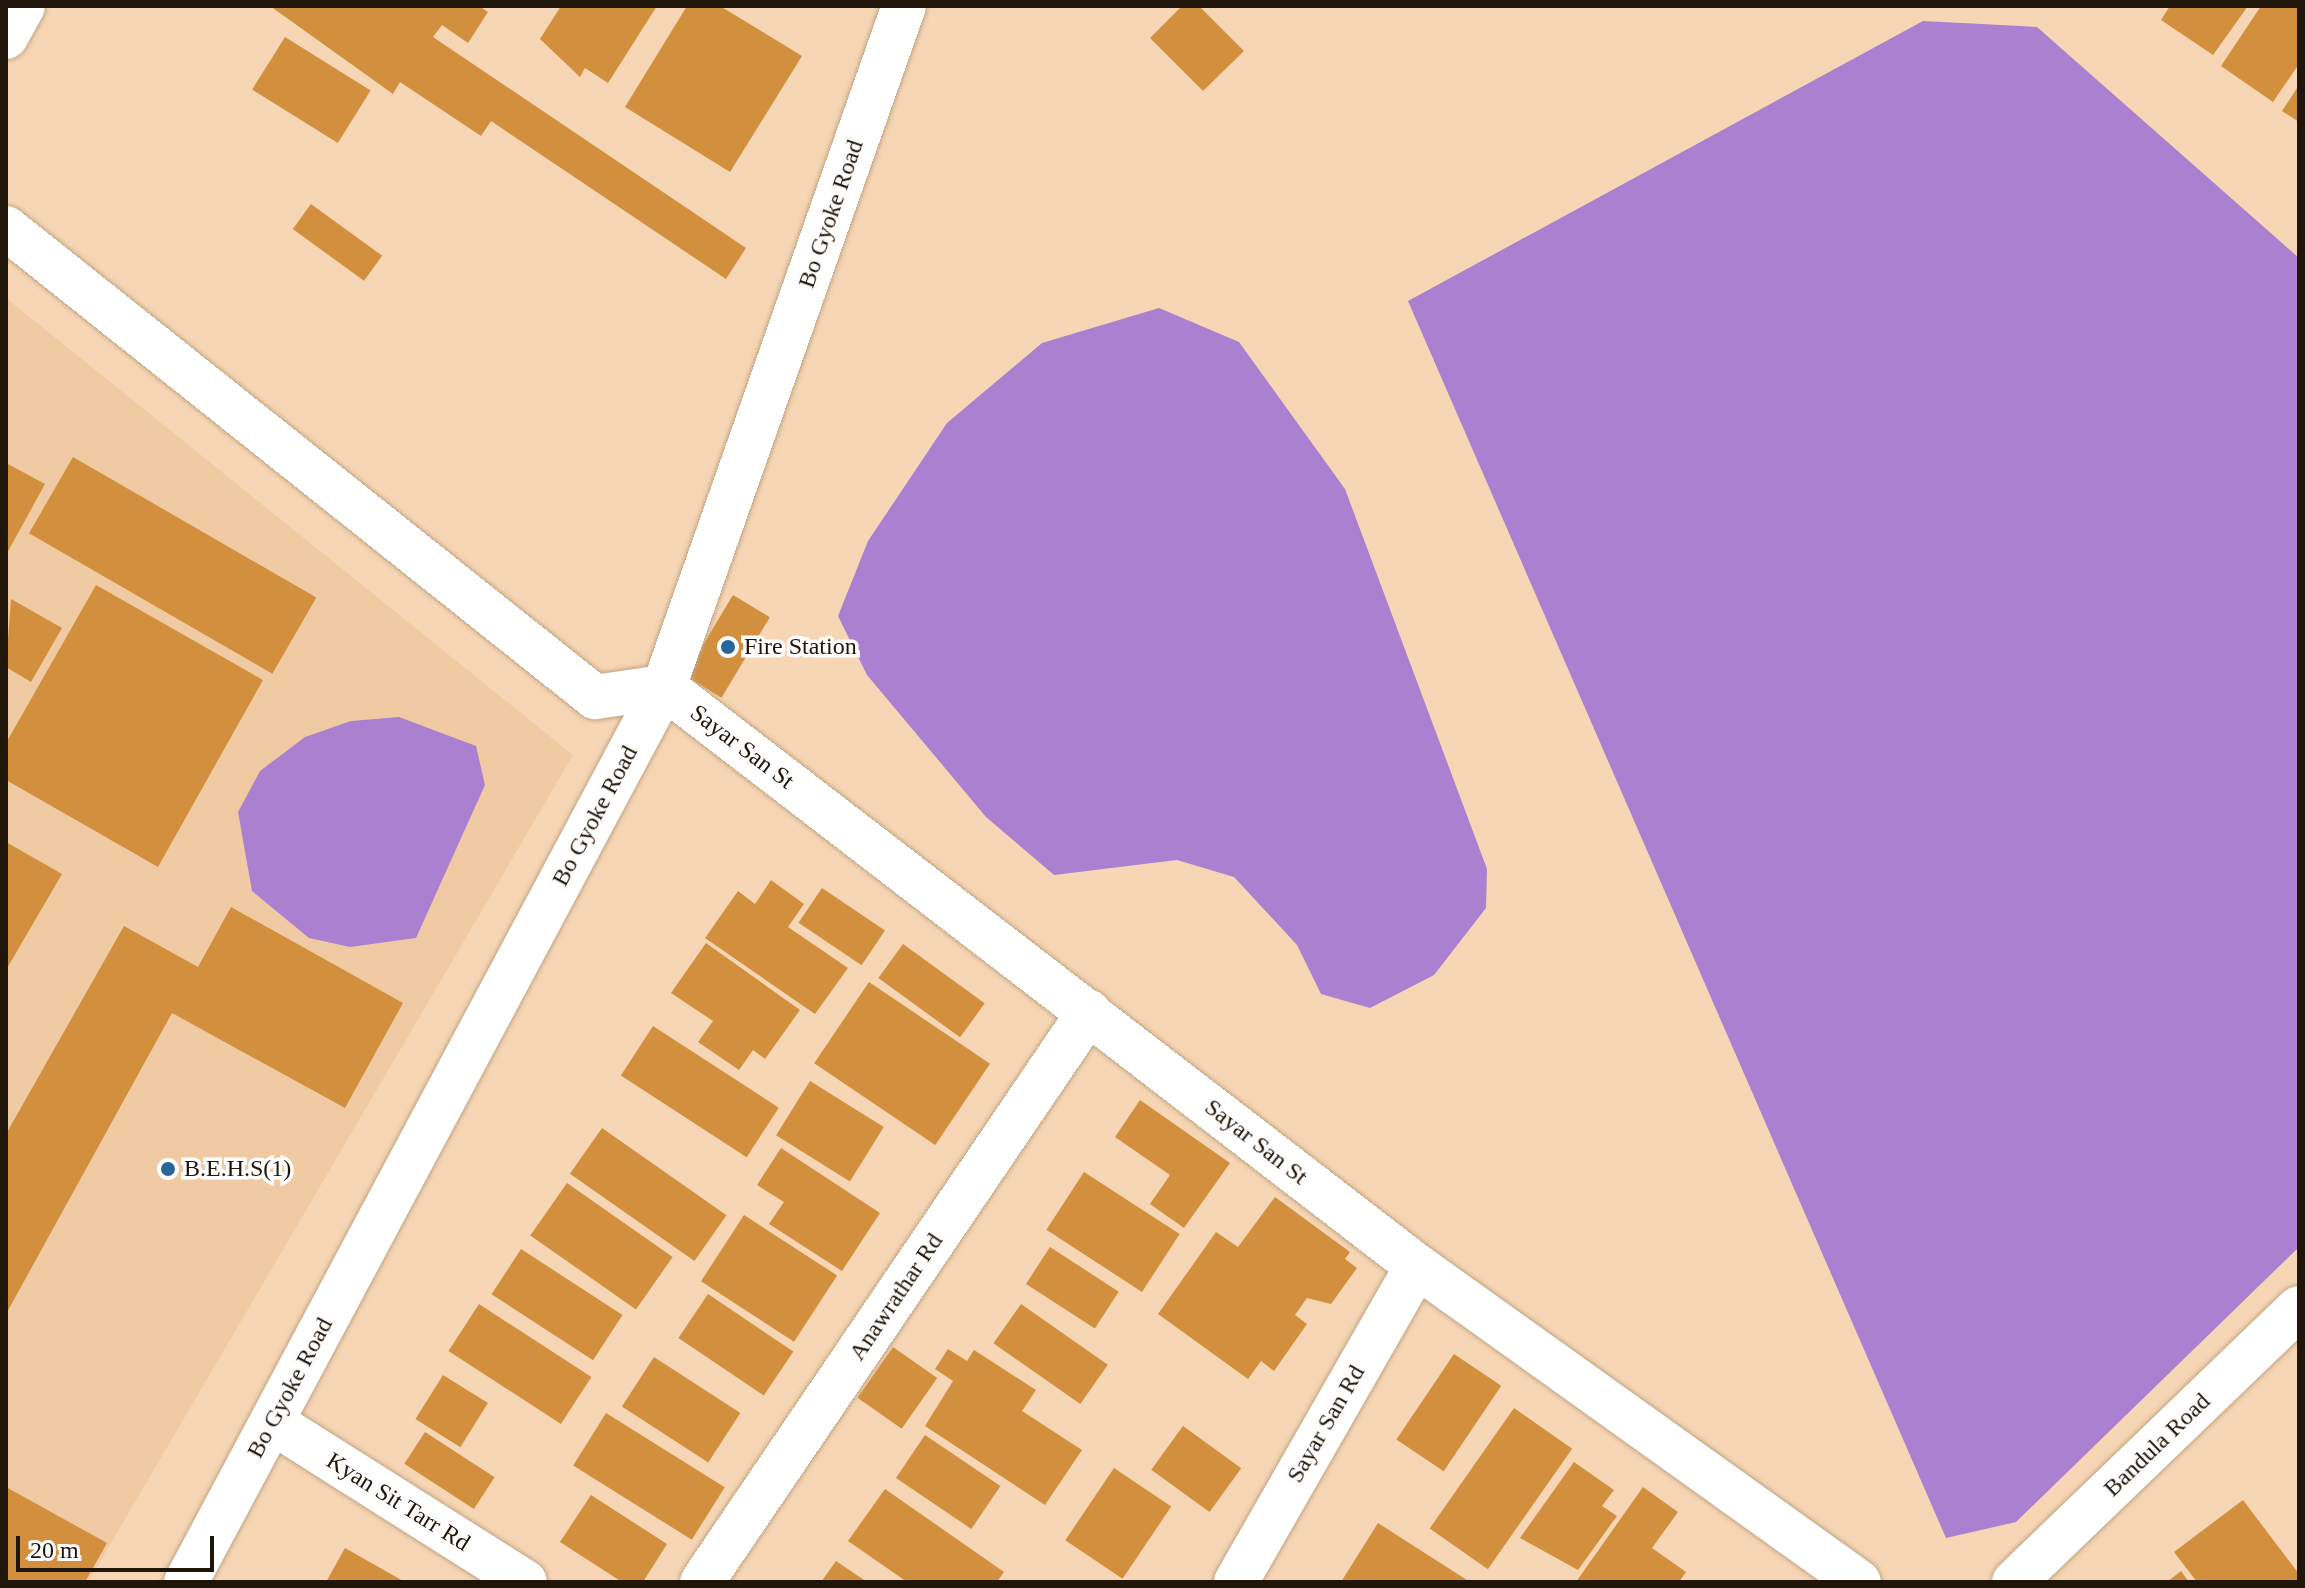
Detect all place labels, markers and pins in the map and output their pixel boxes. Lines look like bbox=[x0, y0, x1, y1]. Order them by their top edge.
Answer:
place label: Fire Station bbox=[744, 633, 857, 661]
marker: Fire Station bbox=[719, 638, 737, 656]
place label: B.E.H.S(1) bbox=[184, 1155, 291, 1183]
marker: B.E.H.S(1) bbox=[159, 1160, 177, 1178]

